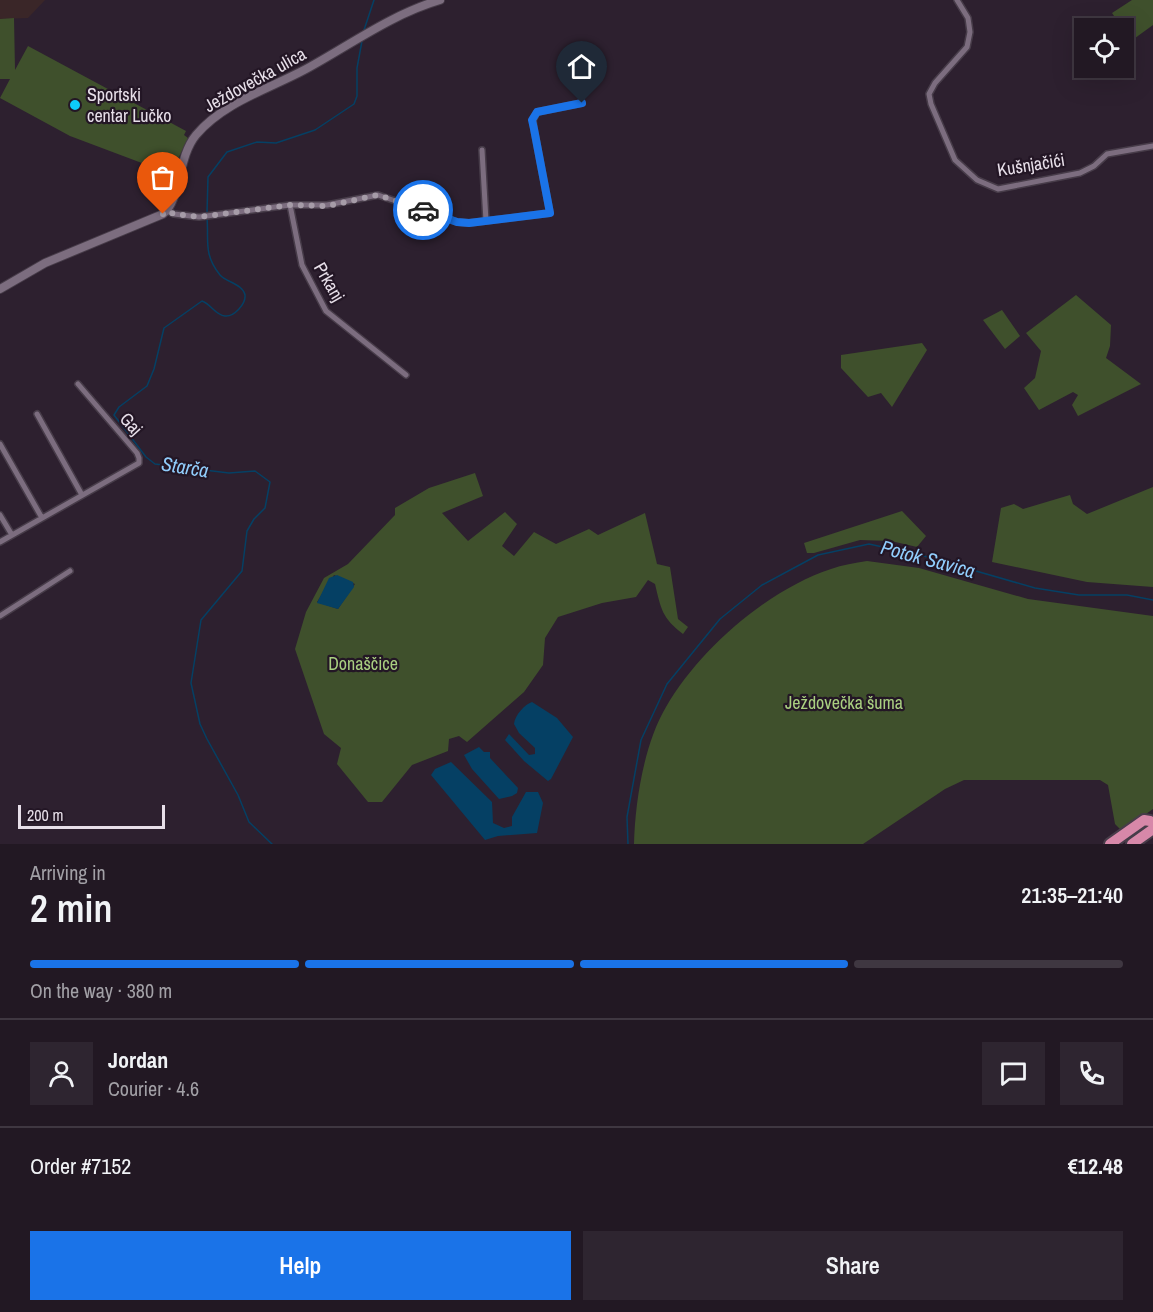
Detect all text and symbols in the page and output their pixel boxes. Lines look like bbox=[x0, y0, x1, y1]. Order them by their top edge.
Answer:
map controls bbox=[1074, 18, 1134, 78]
button: locate bbox=[1074, 18, 1134, 78]
street label: Ježdovečka ulica bbox=[199, 41, 310, 118]
pin bbox=[556, 41, 607, 103]
icon: home bbox=[565, 50, 598, 83]
place label: Sportski centar Lučko bbox=[87, 82, 172, 128]
marker: Sportski centar Lučko bbox=[68, 98, 82, 112]
street label: Kušnjačići bbox=[995, 147, 1067, 182]
pin bbox=[137, 152, 188, 214]
icon: bag bbox=[146, 161, 179, 194]
courier bbox=[393, 180, 453, 240]
icon: car bbox=[407, 194, 440, 227]
street label: Prkanj bbox=[308, 257, 351, 306]
street label: Gaj bbox=[114, 407, 148, 441]
water label: Starča bbox=[160, 449, 211, 484]
water label: Potok Savica bbox=[878, 533, 978, 584]
park label: Donaščice bbox=[328, 651, 398, 676]
park label: Ježdovečka šuma bbox=[785, 690, 903, 715]
scale bar bbox=[18, 802, 165, 830]
text: 200 m bbox=[27, 804, 63, 826]
text: Arriving in bbox=[30, 859, 106, 886]
text: 21:35–21:40 bbox=[1021, 880, 1123, 910]
text: 2 min bbox=[30, 882, 112, 934]
text: On the way · 380 m bbox=[30, 977, 172, 1004]
button: person bbox=[30, 1042, 93, 1105]
button: chat bbox=[982, 1042, 1045, 1105]
button: phone bbox=[1060, 1042, 1123, 1105]
text: Jordan bbox=[108, 1045, 168, 1075]
text: Courier · 4.6 bbox=[108, 1075, 199, 1102]
text: Order #7152 bbox=[30, 1151, 131, 1181]
text: €12.48 bbox=[1068, 1151, 1123, 1181]
button: Help bbox=[30, 1231, 571, 1300]
button: Share bbox=[583, 1231, 1123, 1300]

